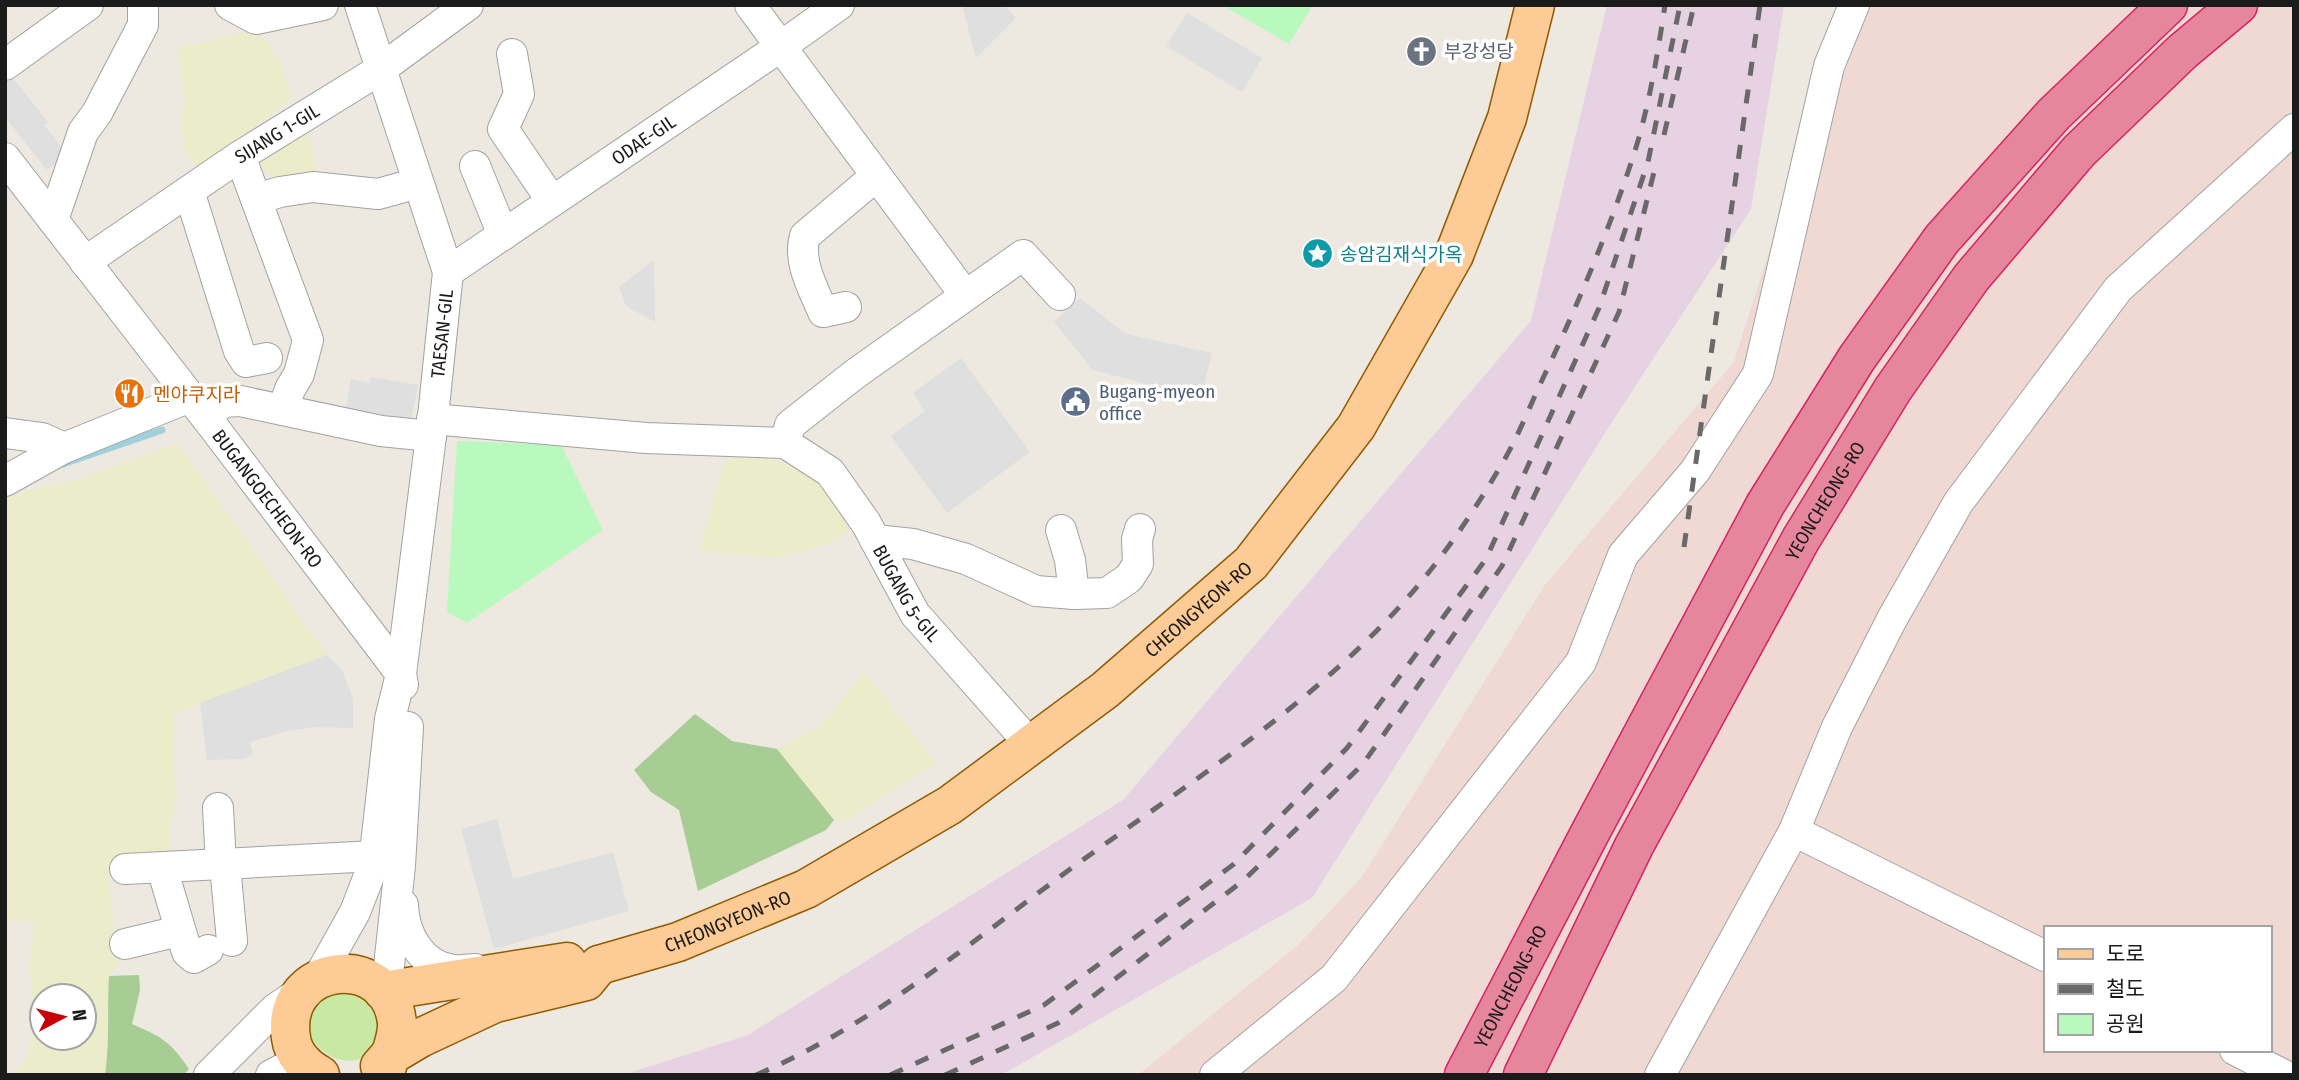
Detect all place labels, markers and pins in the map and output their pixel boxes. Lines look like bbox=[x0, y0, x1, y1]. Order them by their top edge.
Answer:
church icon: 부강성당 bbox=[1404, 34, 1438, 68]
place label: 부강성당 bbox=[1444, 40, 1514, 63]
place icon: 송암김재식가옥 bbox=[1300, 237, 1334, 271]
place label: 송암김재식가옥 bbox=[1340, 243, 1462, 266]
restaurant icon: 멘야쿠지라 bbox=[113, 377, 147, 411]
place label: Bugang-myeon office bbox=[1099, 380, 1215, 425]
place label: 멘야쿠지라 bbox=[153, 383, 240, 406]
public building icon: Bugang-myeon office bbox=[1059, 385, 1093, 419]

